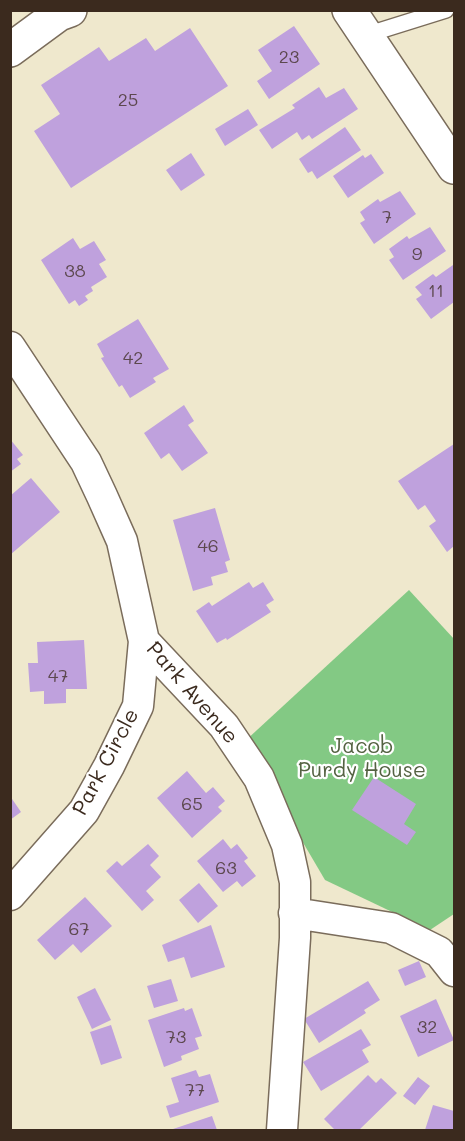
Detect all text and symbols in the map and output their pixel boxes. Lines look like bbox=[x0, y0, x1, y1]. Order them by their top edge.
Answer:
house number: 23 bbox=[279, 46, 299, 68]
house number: 25 bbox=[118, 89, 138, 111]
house number: 7 bbox=[382, 206, 392, 228]
house number: 9 bbox=[412, 243, 422, 265]
house number: 38 bbox=[64, 260, 86, 282]
house number: 11 bbox=[428, 280, 444, 302]
house number: 42 bbox=[123, 347, 143, 369]
house number: 46 bbox=[197, 535, 219, 557]
street label: Park Avenue bbox=[141, 637, 243, 749]
house number: 47 bbox=[48, 665, 68, 687]
street label: Park Circle bbox=[67, 704, 145, 820]
park label: Jacob Purdy House bbox=[298, 734, 426, 784]
house number: 65 bbox=[181, 793, 203, 815]
house number: 63 bbox=[215, 857, 237, 879]
house number: 67 bbox=[69, 918, 89, 940]
house number: 32 bbox=[417, 1016, 437, 1038]
house number: 73 bbox=[166, 1026, 186, 1048]
house number: 77 bbox=[185, 1079, 205, 1101]

